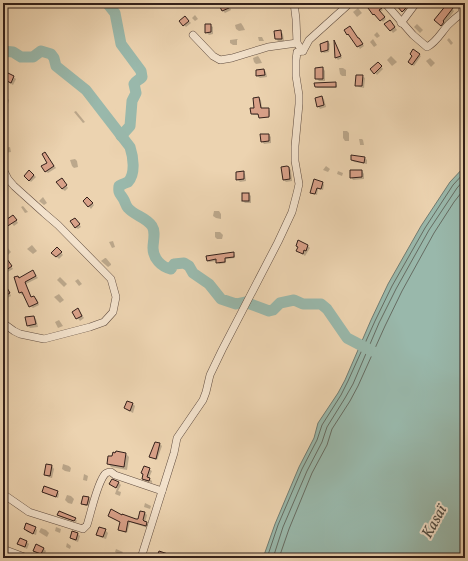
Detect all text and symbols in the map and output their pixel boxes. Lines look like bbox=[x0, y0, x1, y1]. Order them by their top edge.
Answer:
water label: Kasaï bbox=[417, 500, 454, 543]

